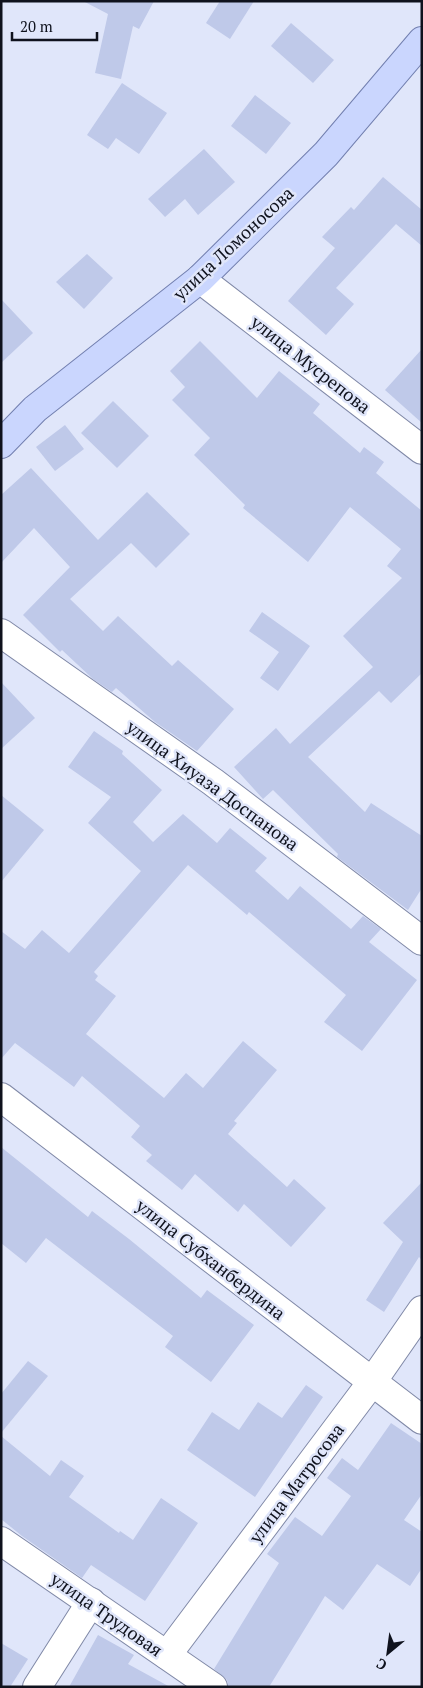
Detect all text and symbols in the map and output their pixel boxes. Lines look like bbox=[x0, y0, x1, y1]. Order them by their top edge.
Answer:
scale bar bbox=[12, 10, 98, 42]
text: 20 m bbox=[20, 16, 53, 36]
street label: улица Ломоносова bbox=[167, 181, 298, 306]
street label: улица Мусрепова bbox=[245, 309, 376, 418]
street label: улица Хиуаза Доспанова bbox=[121, 714, 304, 856]
street label: улица Субханбердина bbox=[131, 1193, 291, 1325]
street label: улица Матросова bbox=[242, 1418, 349, 1549]
street label: улица Трудовая bbox=[45, 1566, 168, 1662]
north arrow bbox=[363, 1628, 413, 1678]
text: С bbox=[373, 1654, 390, 1675]

